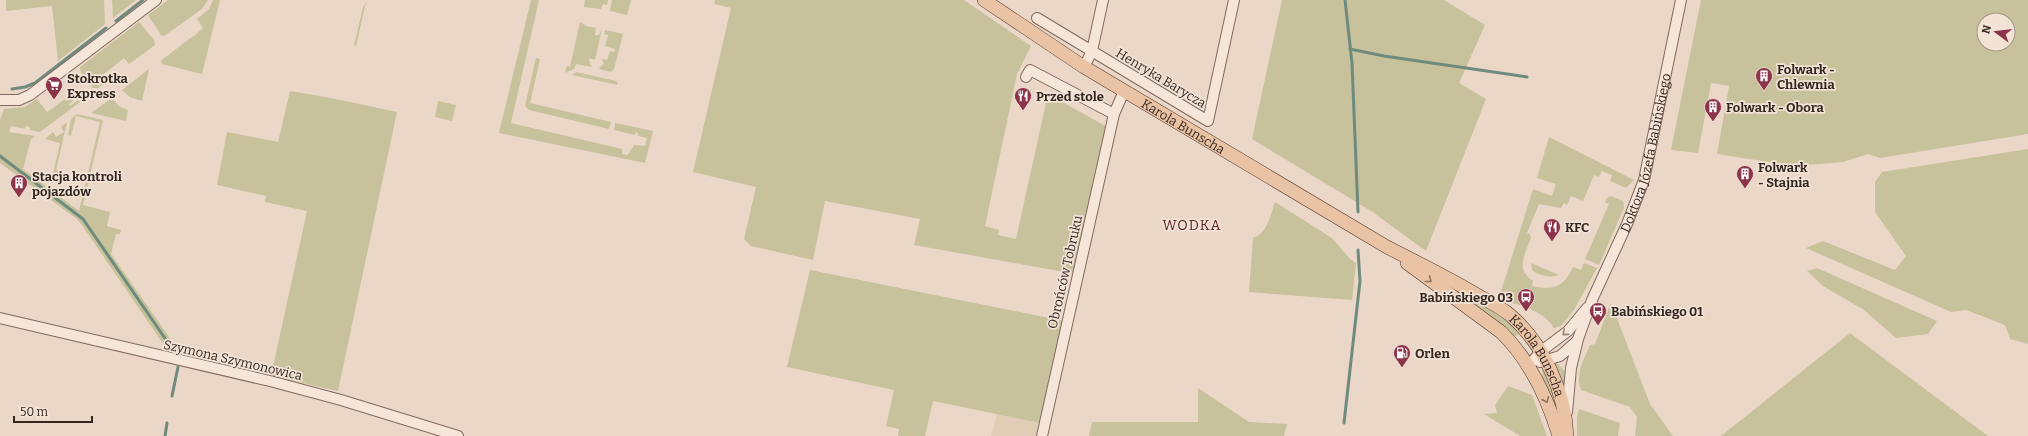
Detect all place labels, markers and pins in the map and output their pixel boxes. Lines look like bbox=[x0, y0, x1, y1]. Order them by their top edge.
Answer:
place label: Folwark - Chlewnia bbox=[1777, 62, 1835, 92]
building icon: Folwark - Chlewnia bbox=[1754, 66, 1774, 91]
place label: Stokrotka Express bbox=[67, 71, 129, 101]
supermarket icon: Stokrotka Express bbox=[44, 75, 64, 100]
restaurant icon: Przed stole bbox=[1013, 86, 1033, 111]
place label: Przed stole bbox=[1036, 89, 1104, 104]
building icon: Folwark - Obora bbox=[1703, 97, 1723, 122]
place label: Folwark - Obora bbox=[1726, 100, 1824, 115]
place label: Folwark - Stajnia bbox=[1758, 160, 1810, 191]
building icon: Folwark - Stajnia bbox=[1735, 164, 1755, 189]
place label: Stacja kontroli pojazdów bbox=[32, 169, 122, 200]
building icon: Stacja kontroli pojazdów bbox=[9, 173, 29, 198]
restaurant icon: KFC bbox=[1542, 217, 1562, 242]
place label: KFC bbox=[1565, 220, 1589, 235]
bus stop icon: Babińskiego 03 bbox=[1516, 287, 1536, 312]
place label: Babińskiego 03 bbox=[1419, 290, 1513, 305]
bus stop icon: Babińskiego 01 bbox=[1588, 301, 1608, 326]
place label: Babińskiego 01 bbox=[1611, 304, 1703, 319]
fuel station icon: Orlen bbox=[1392, 343, 1412, 368]
place label: Orlen bbox=[1415, 346, 1450, 361]

